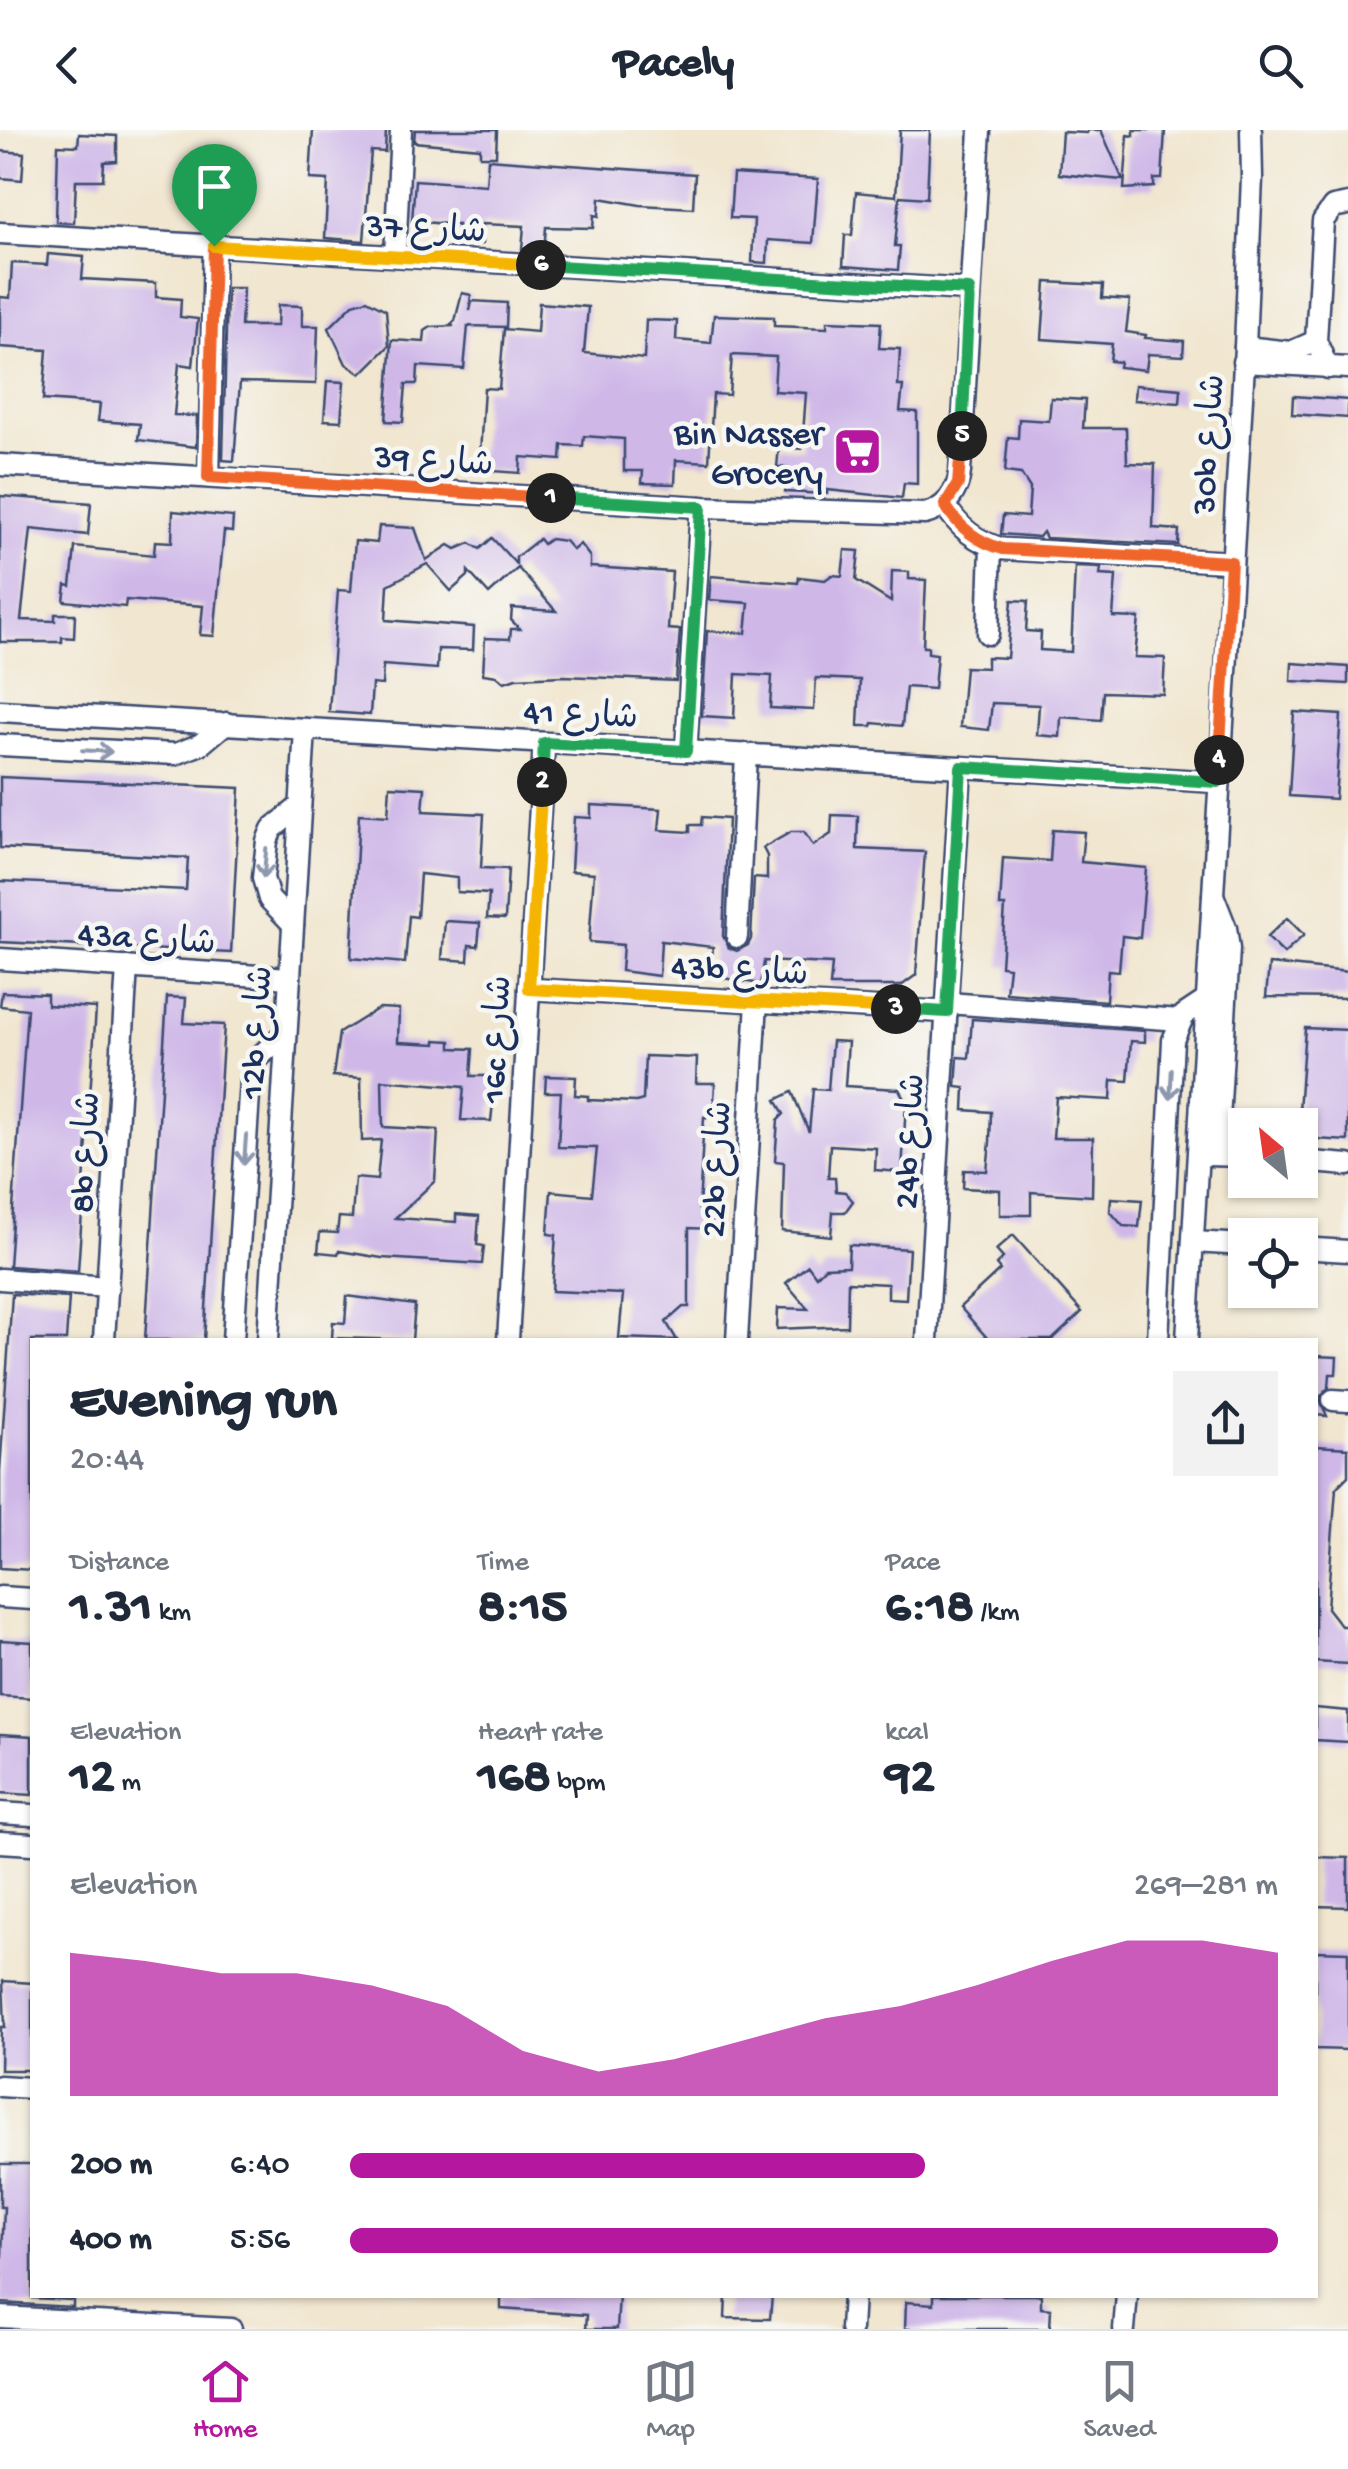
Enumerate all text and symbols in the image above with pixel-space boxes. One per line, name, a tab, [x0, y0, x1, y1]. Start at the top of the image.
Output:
icon: back	[40, 38, 95, 93]
icon: search	[1253, 38, 1308, 93]
text: Pacely	[614, 39, 734, 92]
pin	[172, 144, 257, 247]
icon: arrive	[187, 159, 242, 214]
street label: شارع 37	[364, 208, 487, 255]
pin: 6	[516, 240, 566, 290]
text: 6	[534, 248, 548, 281]
street label: 30b شارع	[1186, 373, 1237, 517]
pin: 5	[937, 411, 987, 461]
place label: Bin Nasser Grocery	[673, 416, 826, 497]
text: 5	[955, 419, 969, 452]
supermarket icon: Bin Nasser Grocery	[832, 425, 884, 477]
street label: شارع 39	[371, 439, 495, 488]
pin: 1	[526, 473, 576, 523]
text: 1	[545, 481, 557, 514]
street label: شارع 41	[522, 694, 639, 741]
pin: 4	[1194, 735, 1244, 785]
one-way arrow	[81, 742, 113, 761]
text: 4	[1212, 743, 1226, 776]
pin: 2	[517, 757, 567, 807]
text: 2	[535, 765, 549, 798]
one-way arrow	[255, 847, 274, 879]
street label: 43a شارع	[76, 916, 217, 967]
street label: 43b شارع	[670, 949, 809, 998]
street label: 12b شارع	[234, 964, 285, 1102]
street label: 16c شارع	[476, 974, 523, 1105]
pin: 3	[871, 984, 921, 1034]
text: 3	[889, 992, 903, 1025]
one-way arrow	[1161, 1068, 1180, 1100]
street label: 24b شارع	[888, 1072, 937, 1210]
street label: 8b شارع	[65, 1090, 112, 1214]
street label: 22b شارع	[695, 1100, 744, 1239]
north arrow	[1228, 1108, 1318, 1198]
map controls	[1228, 1108, 1318, 1308]
one-way arrow	[235, 1133, 254, 1166]
button: locate	[1228, 1218, 1318, 1308]
button: share	[1173, 1371, 1278, 1476]
text: Evening run	[70, 1372, 337, 1436]
text: 20:44	[70, 1442, 144, 1480]
text: Distance	[70, 1547, 169, 1580]
text: Time	[478, 1547, 529, 1580]
text: Pace	[885, 1547, 940, 1580]
text: 1.31	[70, 1580, 152, 1639]
text: 8:15	[478, 1580, 567, 1639]
text: 6:18	[885, 1580, 974, 1639]
text: km	[152, 1597, 191, 1630]
text: /km	[974, 1597, 1020, 1630]
text: Elevation	[70, 1717, 181, 1750]
text: Heart rate	[478, 1717, 603, 1750]
text: kcal	[885, 1717, 929, 1750]
text: 12	[70, 1750, 115, 1809]
text: 168	[478, 1750, 551, 1809]
text: 92	[885, 1750, 935, 1809]
text: m	[115, 1767, 141, 1800]
text: bpm	[551, 1767, 606, 1800]
text: Elevation	[70, 1868, 197, 1906]
text: 269–281 m	[1134, 1868, 1278, 1906]
text: 200 m	[70, 2147, 152, 2185]
text: 6:40	[230, 2147, 290, 2185]
text: 400 m	[70, 2222, 152, 2260]
text: 5:56	[230, 2222, 290, 2260]
tab: Home	[193, 2354, 258, 2447]
tab: Map	[643, 2354, 698, 2447]
tab: Saved	[1083, 2354, 1155, 2447]

